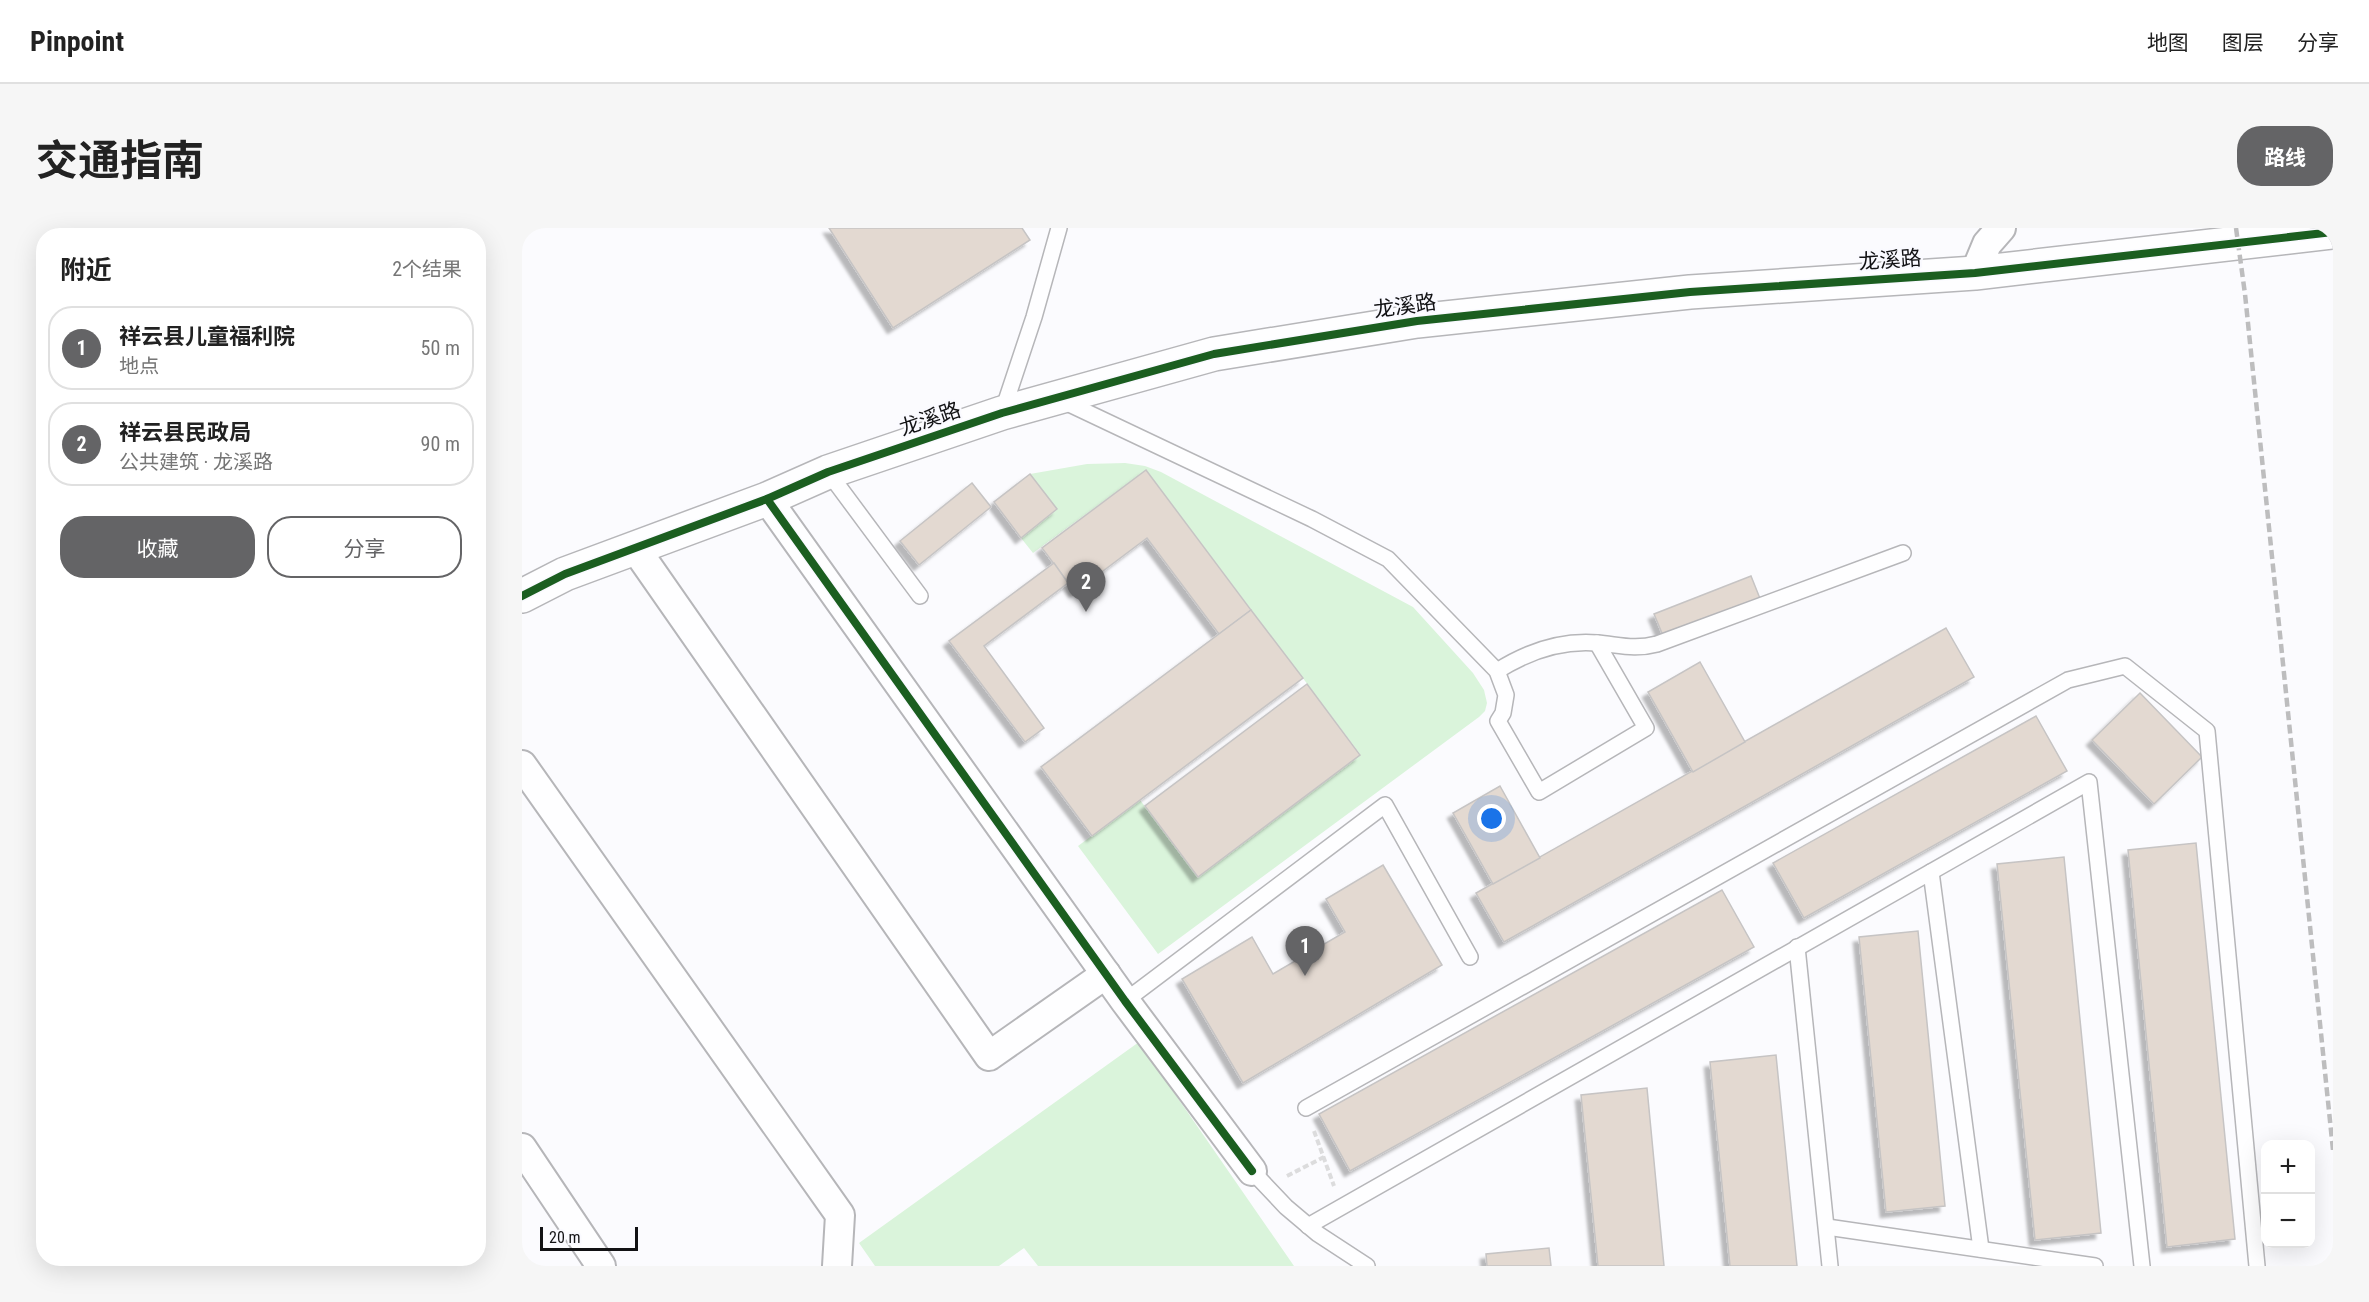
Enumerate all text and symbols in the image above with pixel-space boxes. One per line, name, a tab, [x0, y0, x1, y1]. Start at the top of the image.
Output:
text: Pinpoint	[30, 25, 124, 58]
text: 地图	[2147, 31, 2189, 55]
text: 图层	[2222, 31, 2264, 55]
text: 分享	[2297, 31, 2339, 55]
button: 路线	[2237, 126, 2333, 186]
text: 交通指南	[36, 136, 204, 185]
street label: 龙溪路	[1858, 246, 1922, 274]
text: 附近	[60, 255, 112, 285]
text: 2个结果	[392, 257, 462, 281]
street label: 龙溪路	[1372, 290, 1438, 322]
text: 祥云县儿童福利院	[119, 324, 295, 349]
text: 1	[76, 336, 87, 360]
text: 50 m	[421, 336, 460, 360]
text: 地点	[119, 354, 159, 378]
street label: 龙溪路	[896, 397, 964, 441]
text: 祥云县民政局	[119, 420, 251, 445]
text: 2	[76, 432, 87, 456]
text: 90 m	[421, 432, 460, 456]
text: 公共建筑 · 龙溪路	[119, 450, 273, 474]
button: 收藏	[60, 516, 255, 578]
button: 分享	[267, 516, 462, 578]
pin: 2	[1066, 562, 1106, 612]
your location	[1477, 804, 1506, 833]
pin: 1	[1286, 926, 1324, 976]
map controls	[2261, 1140, 2315, 1248]
button: +	[2261, 1140, 2315, 1194]
button: −	[2261, 1194, 2315, 1248]
scale bar	[540, 1224, 638, 1252]
text: 20 m	[549, 1228, 581, 1247]

